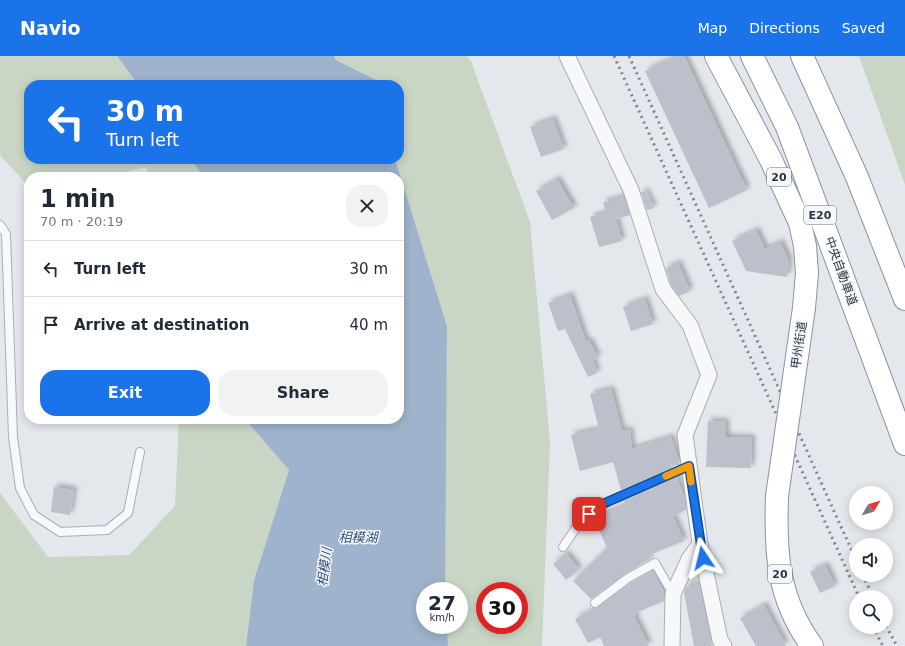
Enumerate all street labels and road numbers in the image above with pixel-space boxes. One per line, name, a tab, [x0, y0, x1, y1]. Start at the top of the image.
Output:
road number: 20	[767, 168, 791, 186]
road number: E20	[804, 206, 836, 224]
street label: 中央自動車道	[822, 235, 860, 307]
street label: 甲州街道	[789, 320, 809, 370]
road number: 20	[768, 565, 792, 583]

